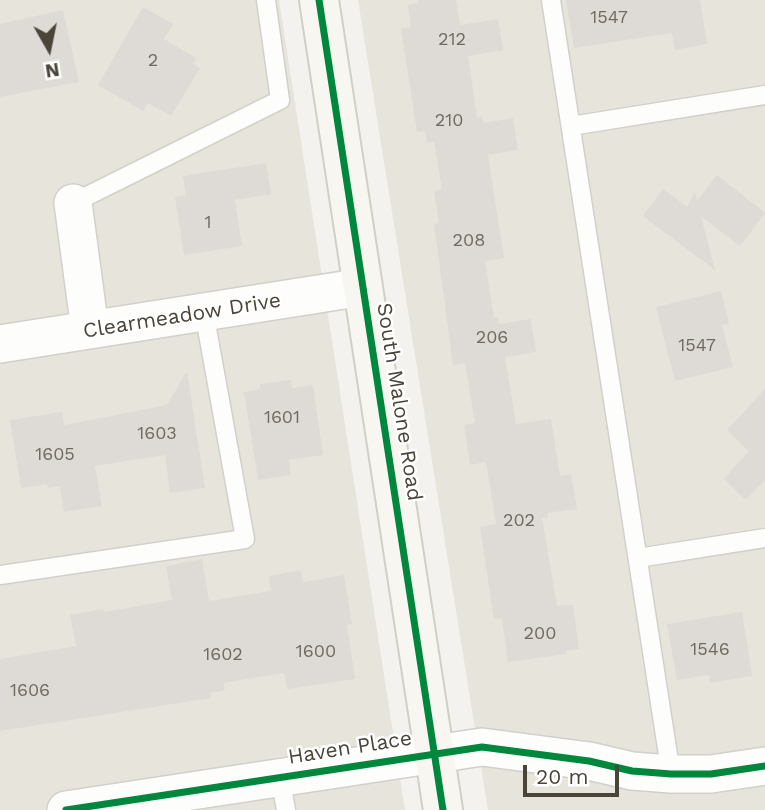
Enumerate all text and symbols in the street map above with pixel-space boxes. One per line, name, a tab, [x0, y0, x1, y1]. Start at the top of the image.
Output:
house number: 1547	[590, 7, 628, 29]
north arrow	[14, 14, 84, 84]
house number: 212	[438, 29, 466, 51]
house number: 2	[148, 50, 158, 72]
text: N	[44, 58, 61, 83]
house number: 210	[435, 110, 463, 132]
house number: 1	[204, 212, 212, 234]
house number: 208	[453, 230, 485, 252]
street label: Clearmeadow Drive	[81, 288, 283, 344]
street label: South Malone Road	[371, 301, 427, 503]
house number: 206	[476, 327, 508, 349]
house number: 1547	[678, 335, 716, 357]
house number: 1601	[264, 407, 300, 429]
house number: 1603	[137, 423, 177, 445]
house number: 1605	[35, 444, 75, 466]
house number: 202	[503, 510, 535, 532]
house number: 200	[524, 623, 556, 645]
house number: 1546	[690, 639, 730, 661]
house number: 1600	[296, 641, 336, 663]
house number: 1602	[203, 644, 243, 666]
house number: 1606	[10, 680, 50, 702]
street label: Haven Place	[286, 726, 414, 770]
scale bar	[527, 750, 623, 794]
text: 20 m	[536, 764, 588, 789]

